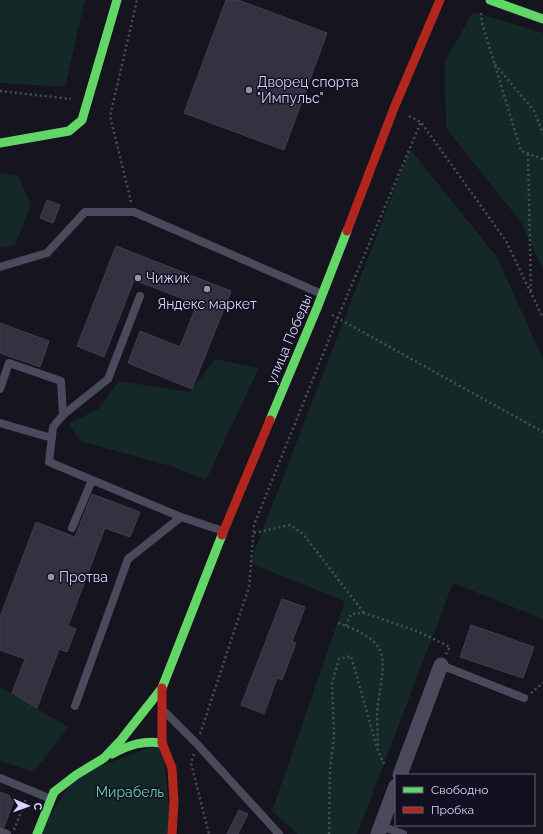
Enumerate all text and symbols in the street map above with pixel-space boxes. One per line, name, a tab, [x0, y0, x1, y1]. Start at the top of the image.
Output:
place label: Дворец спорта "Импульс"	[257, 74, 359, 106]
marker: Дворец спорта "Импульс"	[244, 85, 254, 95]
place label: Чижик	[146, 270, 190, 286]
marker: Чижик	[133, 273, 143, 283]
marker: Яндекс маркет	[202, 284, 212, 294]
street label: улица Победы	[263, 292, 315, 386]
place label: Яндекс маркет	[157, 296, 257, 312]
place label: Протва	[59, 569, 108, 585]
marker: Протва	[46, 572, 56, 582]
legend	[395, 774, 535, 826]
text: Свободно	[431, 783, 488, 797]
park label: Мирабель	[96, 784, 164, 800]
north arrow	[8, 786, 48, 826]
text: С	[31, 802, 44, 811]
text: Пробка	[431, 803, 474, 817]

